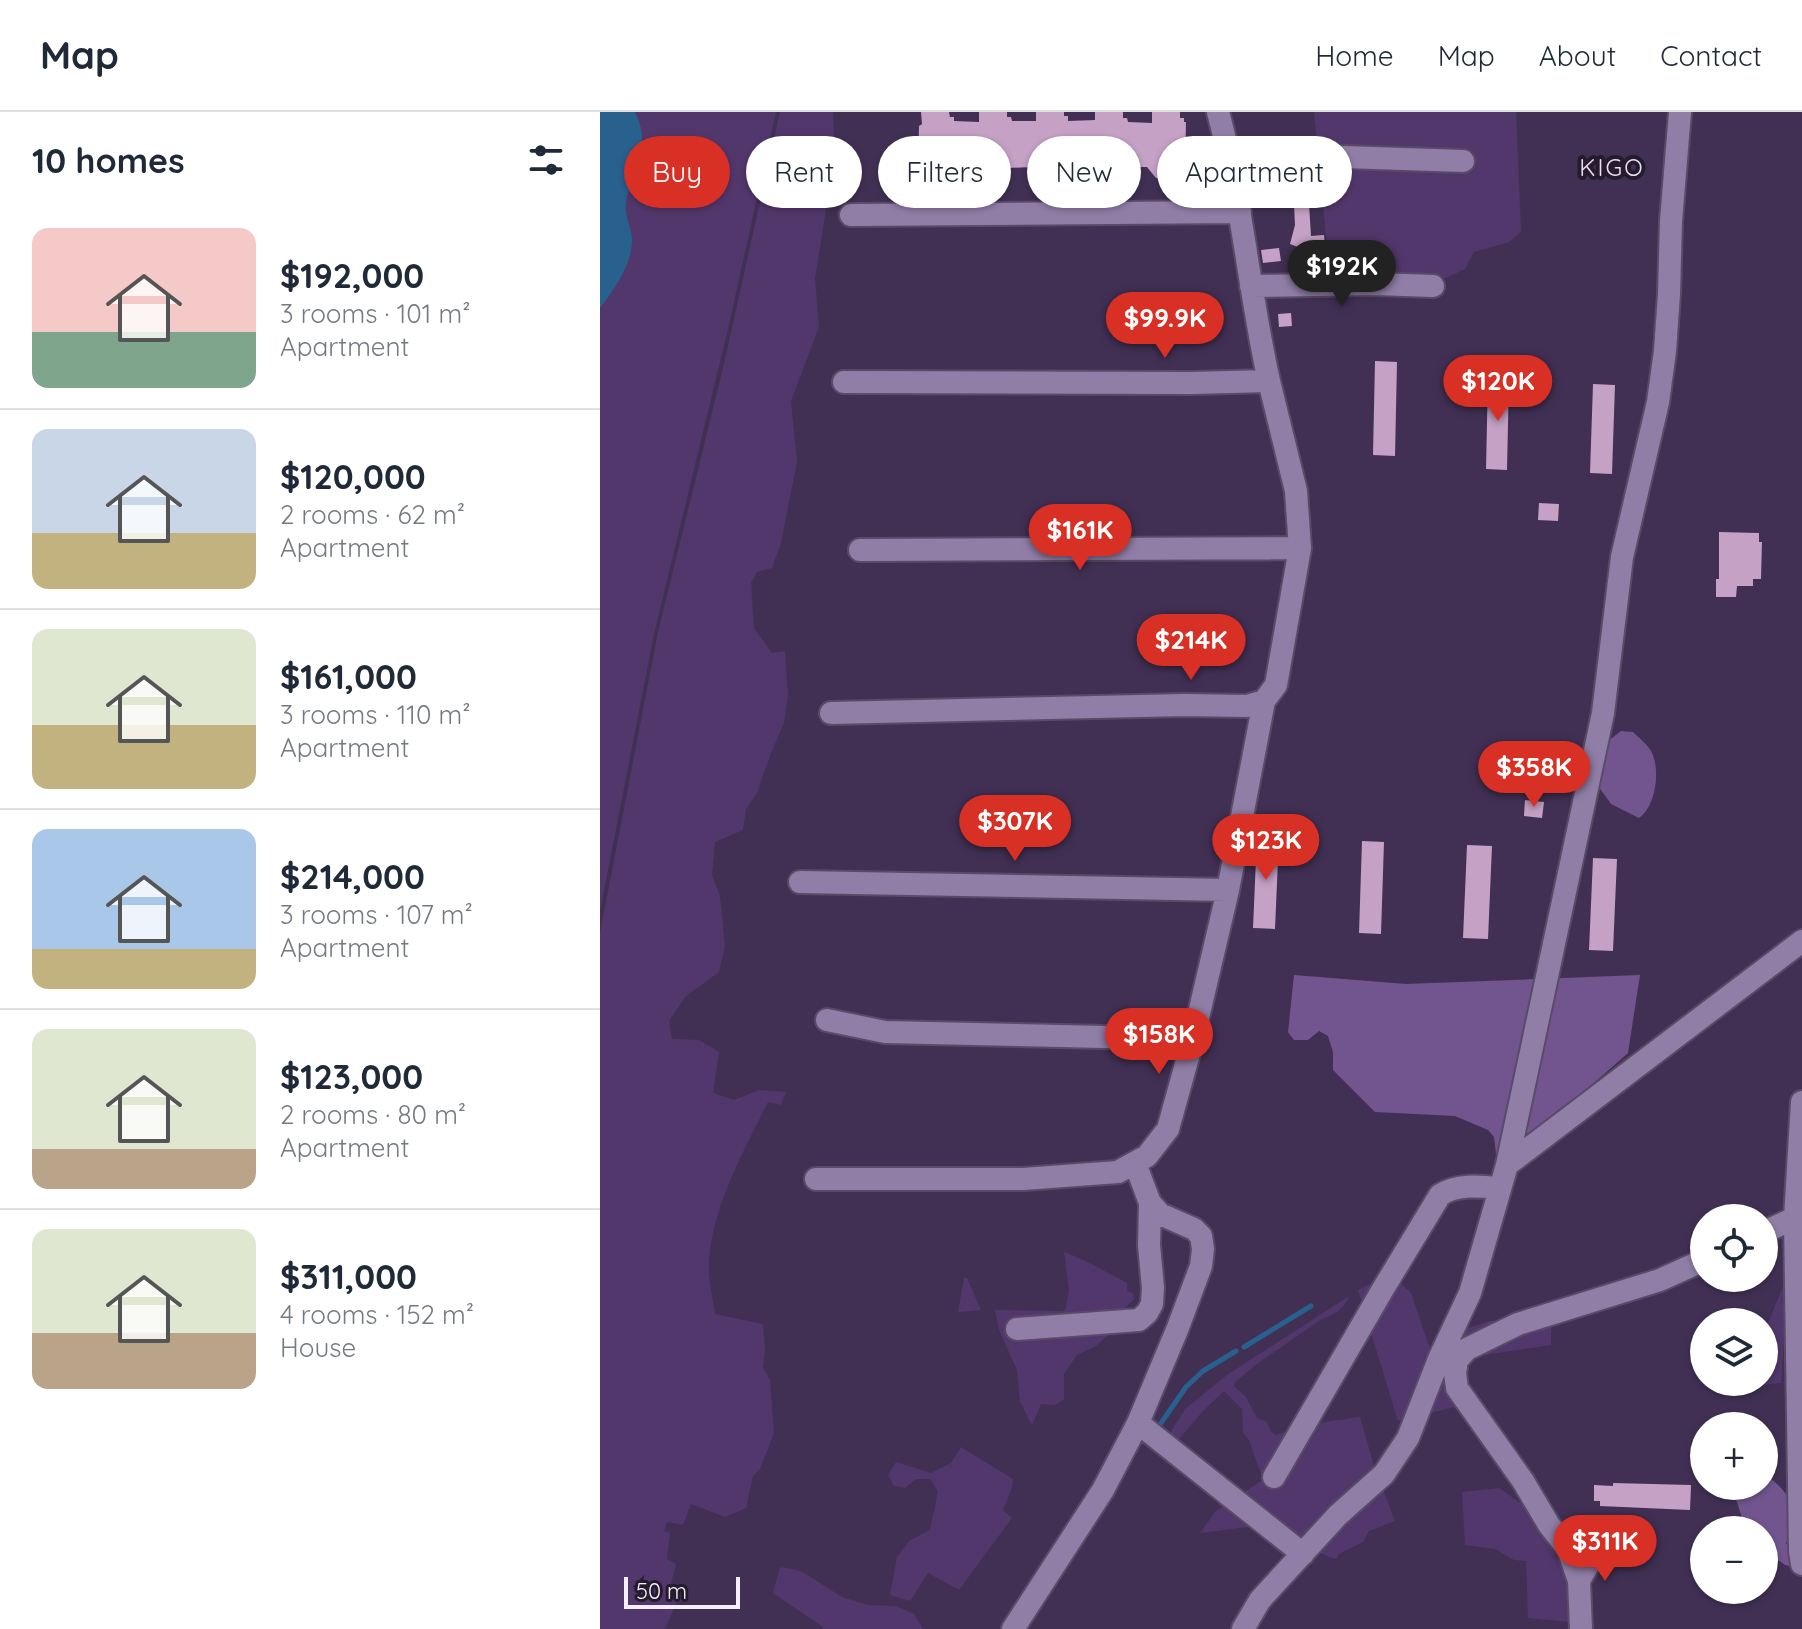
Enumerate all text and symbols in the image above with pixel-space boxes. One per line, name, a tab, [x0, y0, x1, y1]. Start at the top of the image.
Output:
text: Map	[40, 31, 119, 79]
text: Home	[1315, 38, 1394, 73]
text: Map	[1438, 38, 1495, 73]
text: About	[1539, 38, 1616, 73]
text: Contact	[1660, 38, 1762, 73]
chip: Buy	[624, 136, 730, 208]
chip: Rent	[746, 136, 862, 208]
chip: Filters	[878, 136, 1011, 208]
chip: New	[1027, 136, 1141, 208]
chip: Apartment	[1157, 136, 1352, 208]
icon: filters	[524, 138, 568, 182]
text: 10 homes	[32, 139, 185, 182]
district label: KIGO	[1579, 152, 1645, 182]
pin: $192K	[1286, 240, 1398, 308]
text: $192K	[1306, 249, 1378, 282]
text: $192,000	[280, 254, 424, 297]
icon: home	[96, 260, 192, 356]
pin: $99.9K	[1100, 292, 1230, 360]
text: 3 rooms · 101 m²	[280, 297, 471, 330]
text: $99.9K	[1124, 301, 1206, 334]
text: Apartment	[280, 330, 409, 363]
pin: $120K	[1442, 355, 1554, 423]
text: $120K	[1461, 364, 1535, 397]
text: $120,000	[280, 455, 426, 498]
icon: home	[96, 461, 192, 557]
text: 2 rooms · 62 m²	[280, 498, 465, 531]
pin: $161K	[1024, 504, 1136, 572]
text: $161K	[1047, 513, 1113, 546]
text: Apartment	[280, 531, 409, 564]
pin: $214K	[1135, 614, 1247, 682]
text: $214K	[1155, 623, 1227, 656]
text: $161,000	[280, 655, 417, 698]
icon: home	[96, 661, 192, 757]
text: 3 rooms · 110 m²	[280, 698, 471, 731]
text: Apartment	[280, 731, 409, 764]
pin: $358K	[1478, 741, 1590, 809]
text: $358K	[1496, 750, 1572, 783]
pin: $307K	[959, 795, 1071, 863]
text: $307K	[977, 804, 1053, 837]
pin: $123K	[1210, 814, 1322, 882]
text: $123K	[1230, 823, 1302, 856]
text: $214,000	[280, 855, 425, 898]
icon: home	[96, 861, 192, 957]
text: 3 rooms · 107 m²	[280, 898, 473, 931]
text: Apartment	[280, 931, 409, 964]
pin: $158K	[1103, 1008, 1215, 1076]
text: $158K	[1123, 1017, 1195, 1050]
text: $123,000	[280, 1055, 423, 1098]
icon: home	[96, 1061, 192, 1157]
text: 2 rooms · 80 m²	[280, 1098, 466, 1131]
text: Apartment	[280, 1131, 409, 1164]
map controls	[1690, 1204, 1778, 1604]
button: locate	[1690, 1204, 1778, 1292]
text: $311,000	[280, 1255, 417, 1298]
icon: home	[96, 1261, 192, 1357]
text: 4 rooms · 152 m²	[280, 1298, 474, 1331]
button: layers	[1690, 1308, 1778, 1396]
text: House	[280, 1331, 356, 1364]
button: +	[1690, 1412, 1778, 1500]
pin: $311K	[1549, 1515, 1661, 1583]
button: −	[1690, 1516, 1778, 1604]
text: $311K	[1572, 1524, 1638, 1557]
scale bar	[624, 1573, 740, 1609]
text: 50 m	[636, 1577, 687, 1605]

